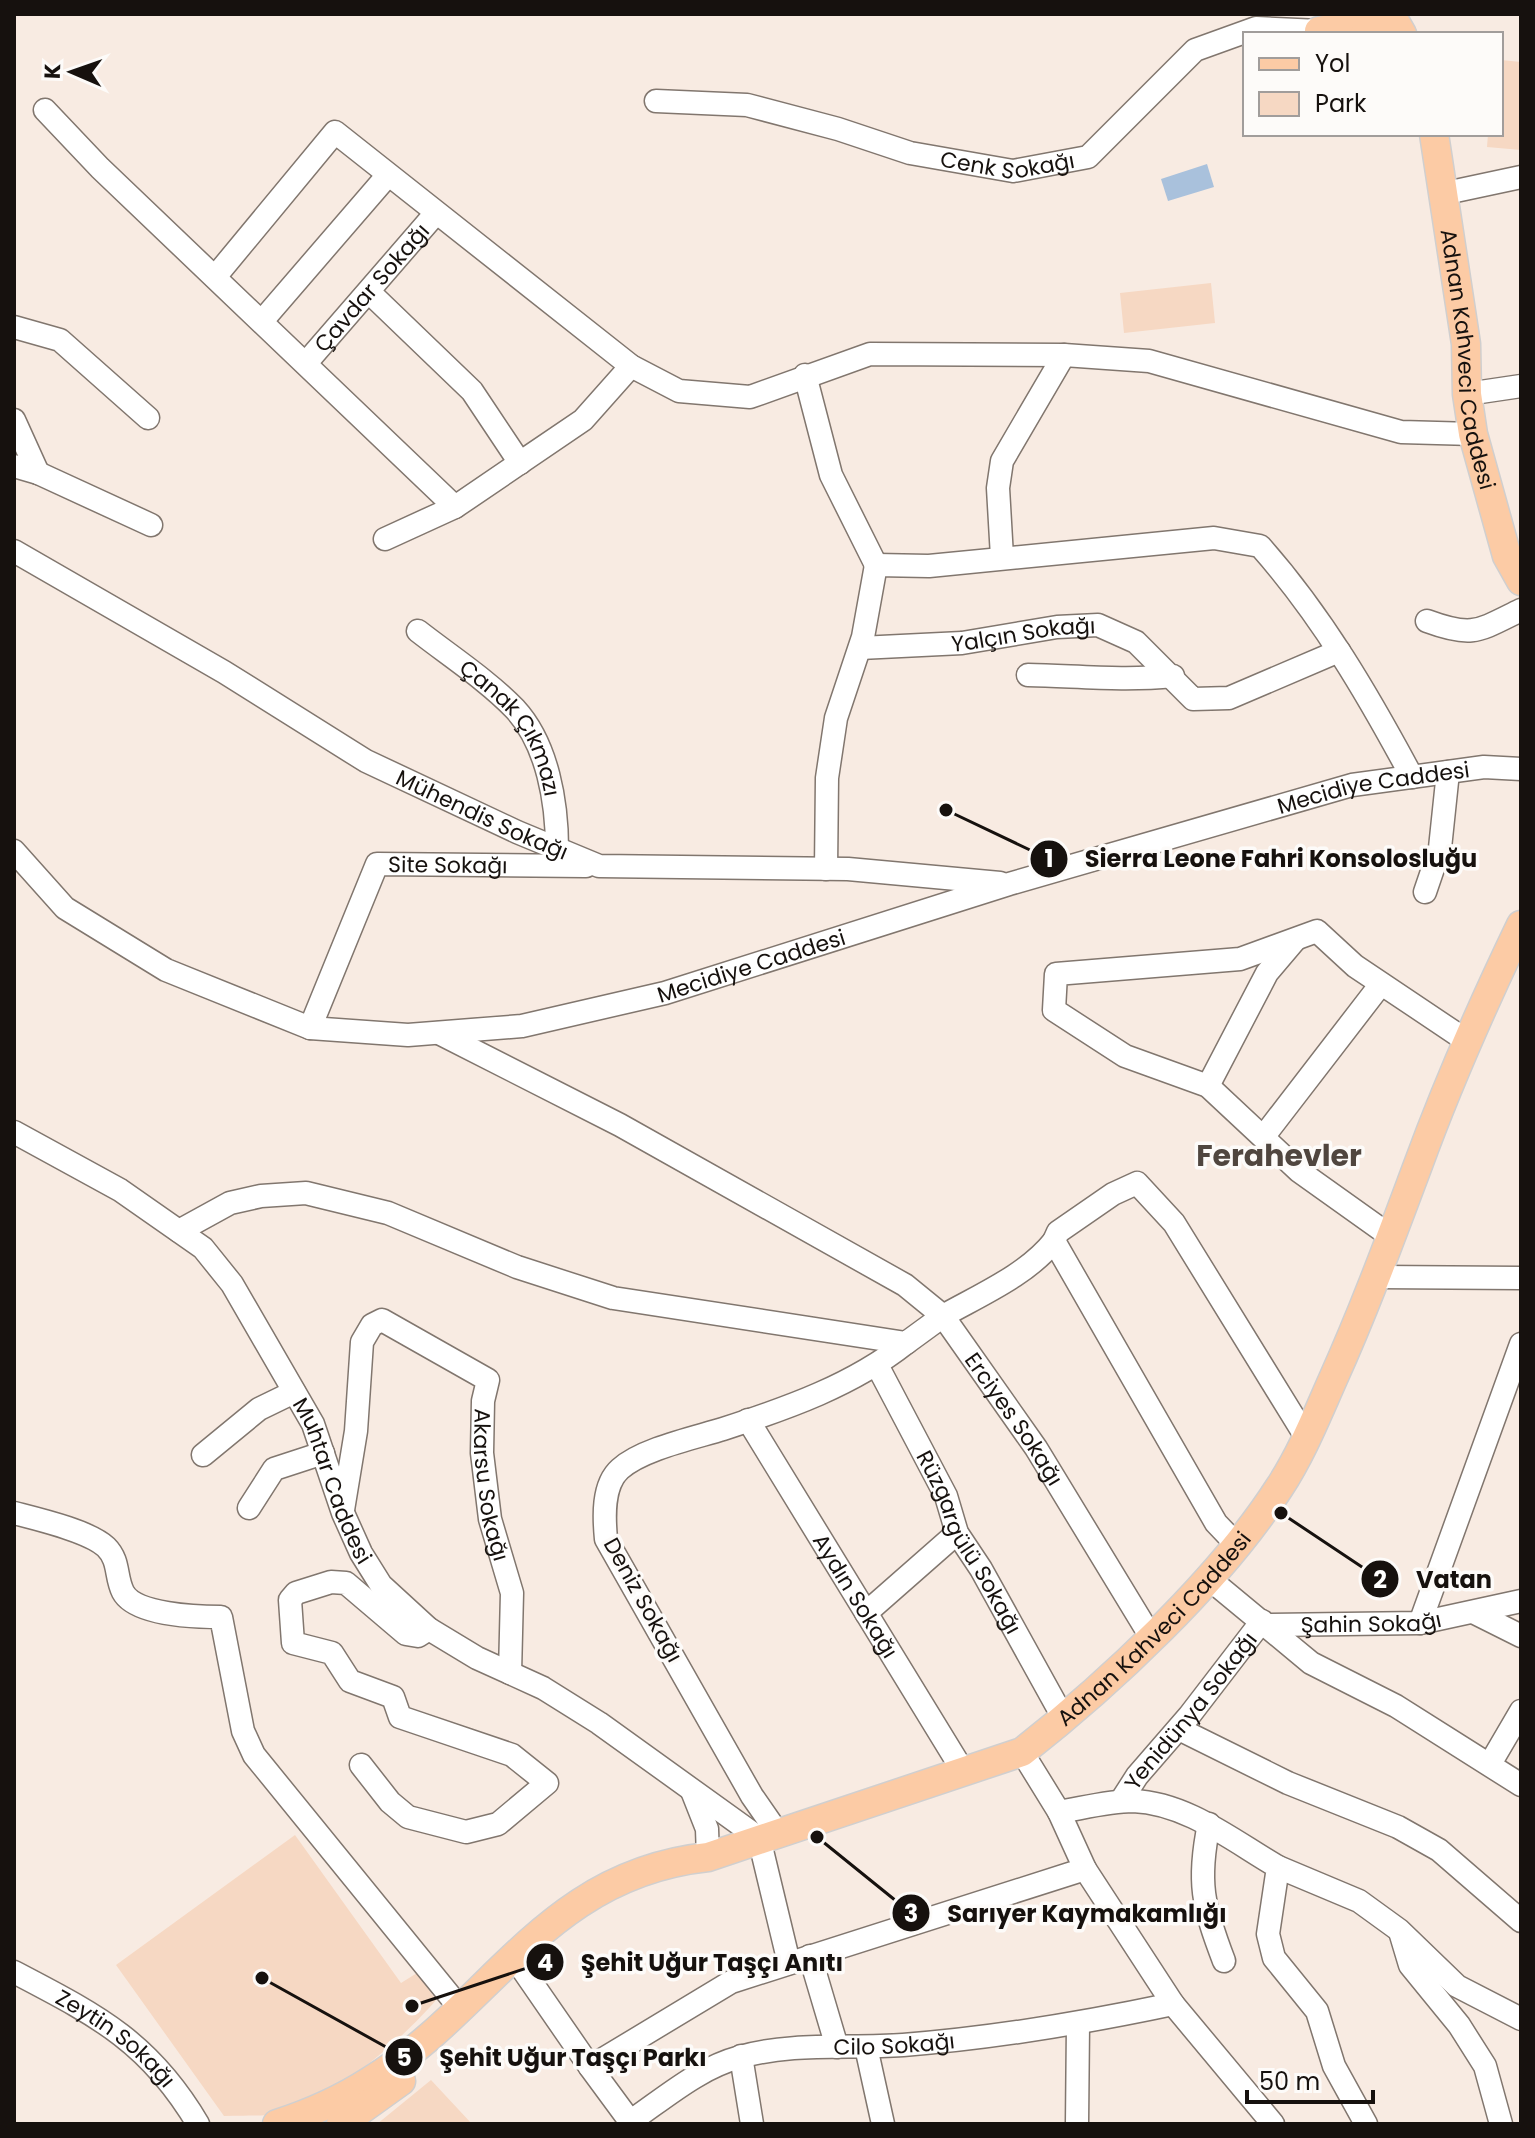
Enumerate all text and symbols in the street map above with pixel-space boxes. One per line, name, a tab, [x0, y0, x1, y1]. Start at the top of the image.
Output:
north arrow	[32, 32, 112, 112]
legend	[1243, 32, 1503, 136]
text: Yol	[1315, 47, 1350, 80]
text: K	[37, 63, 68, 80]
text: Park	[1315, 87, 1367, 120]
street label: Cenk Sokağı	[938, 143, 1077, 187]
street label: Çavdar Sokağı	[307, 216, 436, 359]
street label: Adnan Kahveci Caddesi	[1433, 227, 1503, 493]
street label: Yalçın Sokağı	[950, 610, 1096, 659]
street label: Çanak Çıkmazı	[453, 652, 568, 798]
street label: Mecidiye Caddesi	[1273, 754, 1471, 821]
street label: Mühendis Sokağı	[391, 762, 573, 867]
callout: Sierra Leone Fahri Konsolosluğu	[1029, 835, 1494, 883]
text: 1	[1044, 842, 1054, 875]
text: Sierra Leone Fahri Konsolosluğu	[1085, 842, 1477, 875]
street label: Site Sokağı	[388, 849, 508, 881]
street label: Mecidiye Caddesi	[653, 921, 849, 1010]
district label: Ferahevler	[1196, 1134, 1362, 1177]
street label: Erciyes Sokağı	[958, 1346, 1071, 1491]
street label: Muhtar Caddesi	[285, 1392, 380, 1570]
street label: Akarsu Sokağı	[466, 1408, 517, 1565]
street label: Rüzgargülü Sokağı	[909, 1445, 1029, 1639]
street label: Adnan Kahveci Caddesi	[1050, 1525, 1258, 1733]
street label: Aydın Sokağı	[806, 1527, 906, 1664]
street label: Deniz Sokağı	[596, 1532, 690, 1668]
callout: Vatan	[1360, 1555, 1508, 1603]
text: 2	[1373, 1563, 1387, 1596]
text: Vatan	[1416, 1563, 1492, 1596]
street label: Şahin Sokağı	[1300, 1603, 1444, 1640]
street label: Yenidünya Sokağı	[1117, 1625, 1264, 1796]
callout: Sarıyer Kaymakamlığı	[891, 1889, 1243, 1937]
text: 3	[904, 1897, 918, 1930]
text: Sarıyer Kaymakamlığı	[947, 1897, 1227, 1930]
callout: Şehit Uğur Taşçı Anıtı	[525, 1938, 860, 1986]
text: 4	[537, 1946, 553, 1979]
text: Şehit Uğur Taşçı Anıtı	[581, 1946, 843, 1979]
street label: Zeytin Sokağı	[50, 1982, 183, 2094]
street label: Cilo Sokağı	[833, 2025, 956, 2062]
callout: Şehit Uğur Taşçı Parkı	[384, 2033, 723, 2081]
text: 5	[396, 2041, 412, 2074]
text: Şehit Uğur Taşçı Parkı	[439, 2041, 707, 2074]
scale bar	[1247, 2054, 1373, 2104]
text: 50 m	[1259, 2065, 1320, 2098]

